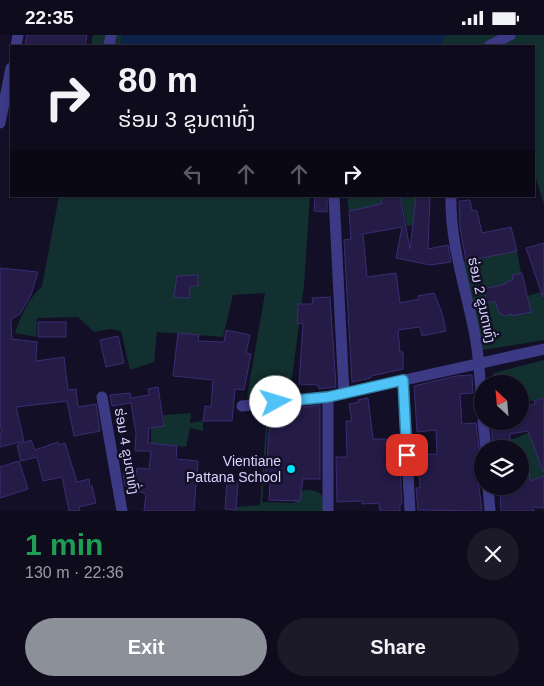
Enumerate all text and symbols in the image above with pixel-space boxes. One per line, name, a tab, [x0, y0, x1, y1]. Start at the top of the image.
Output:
text: 22:35	[25, 7, 74, 28]
text: 80 m	[118, 60, 198, 99]
icon: right	[35, 65, 100, 130]
text: ຮ່ອມ 3 ຂູນຕາທົ່ງ	[118, 107, 256, 132]
icon: left	[179, 160, 207, 188]
icon: ahead	[232, 160, 260, 188]
icon: ahead	[285, 160, 313, 188]
icon: right	[338, 160, 366, 188]
street label: ຮ່ອມ 2 ຂູນຕາທົ່ງ	[464, 255, 501, 345]
position arrow	[249, 375, 301, 427]
north arrow	[474, 375, 529, 430]
map controls	[474, 375, 529, 495]
street label: ຮ່ອມ 4 ຂູນຕາທົ່ງ	[111, 406, 145, 496]
pin	[386, 434, 428, 476]
button: layers	[474, 440, 529, 495]
icon: arrive	[393, 441, 421, 469]
place label: Vientiane Pattana School	[186, 453, 281, 485]
marker: Vientiane Pattana School	[285, 463, 297, 475]
text: 1 min	[25, 528, 103, 561]
button: close	[467, 528, 519, 580]
text: 130 m · 22:36	[25, 564, 124, 581]
button: Exit	[25, 618, 267, 676]
button: Share	[277, 618, 519, 676]

